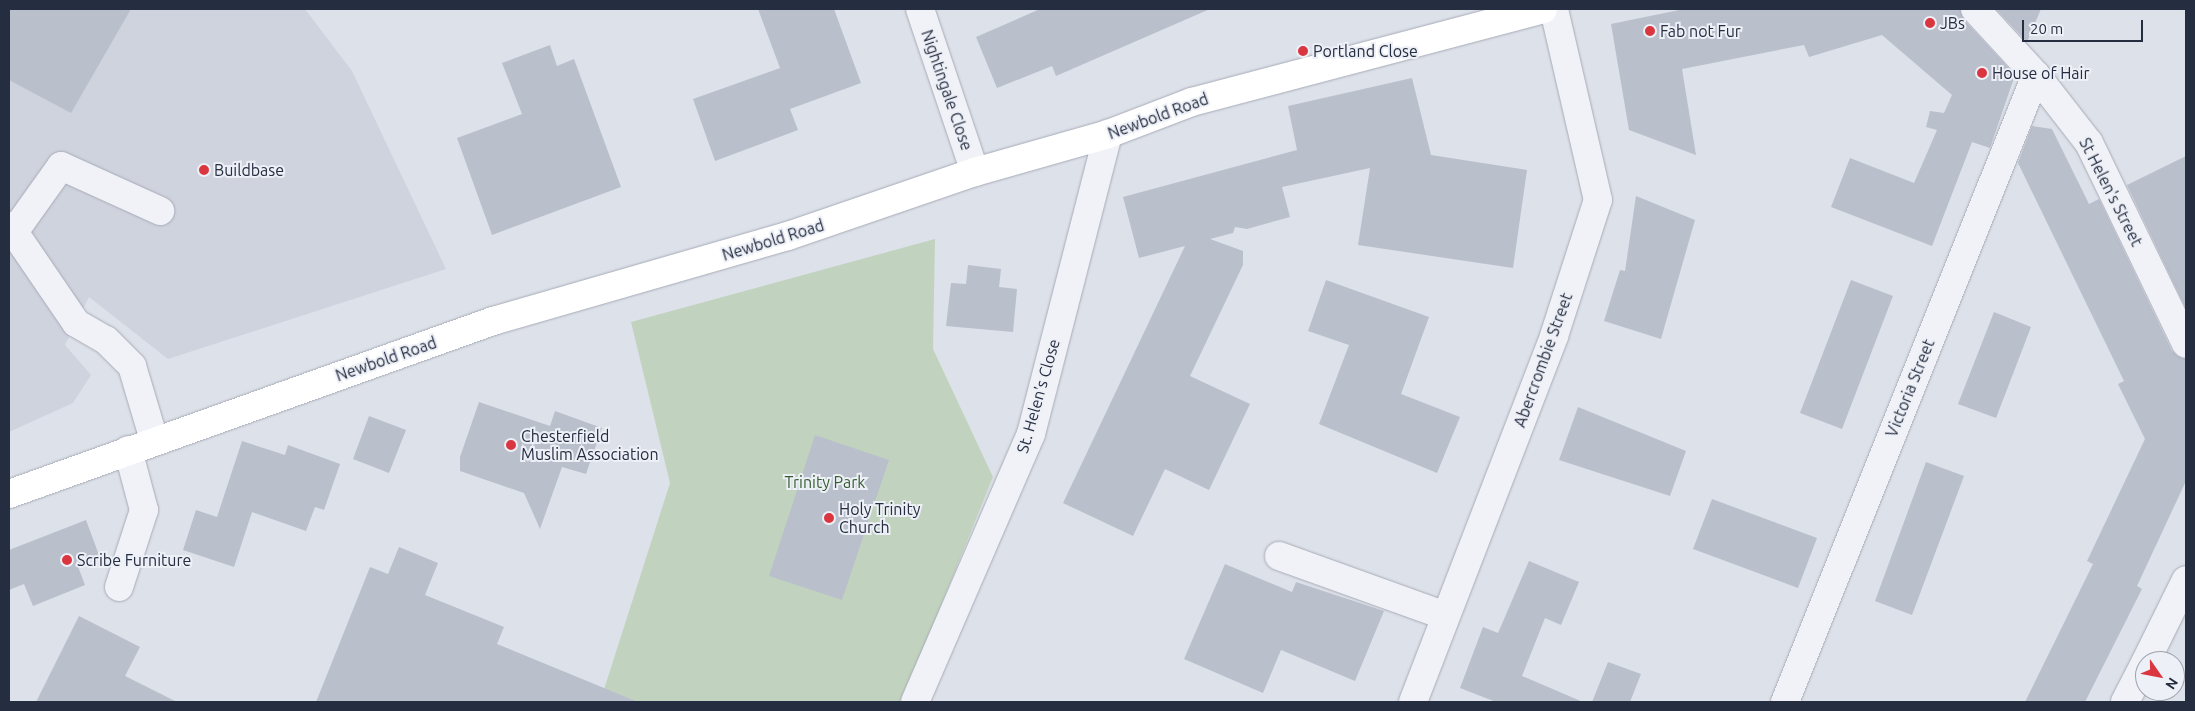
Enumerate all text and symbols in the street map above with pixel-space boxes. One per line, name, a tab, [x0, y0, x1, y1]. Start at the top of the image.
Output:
scale bar	[2025, 10, 2146, 42]
place label: JBs	[1940, 13, 1965, 33]
marker: JBs	[1924, 17, 1936, 29]
text: 20 m	[2030, 20, 2063, 37]
place label: Fab not Fur	[1660, 21, 1741, 41]
marker: Fab not Fur	[1644, 25, 1656, 37]
street label: Nightingale Close	[917, 27, 977, 153]
place label: Portland Close	[1313, 41, 1418, 61]
marker: Portland Close	[1297, 45, 1309, 57]
place label: House of Hair	[1992, 63, 2090, 83]
marker: House of Hair	[1976, 67, 1988, 79]
street label: Newbold Road	[1105, 89, 1211, 143]
street label: St Helen's Street	[2075, 134, 2147, 250]
place label: Buildbase	[214, 160, 284, 180]
marker: Buildbase	[198, 164, 210, 176]
street label: Newbold Road	[720, 215, 826, 265]
street label: Abercrombie Street	[1510, 290, 1576, 430]
street label: Newbold Road	[333, 333, 439, 385]
street label: Victoria Street	[1882, 336, 1938, 440]
street label: St. Helen's Close	[1013, 337, 1063, 455]
place label: Chesterfield Muslim Association	[521, 426, 659, 464]
marker: Chesterfield Muslim Association	[505, 439, 517, 451]
park label: Trinity Park	[785, 472, 865, 492]
place label: Holy Trinity Church	[839, 499, 920, 537]
marker: Holy Trinity Church	[823, 512, 835, 524]
place label: Scribe Furniture	[77, 550, 191, 570]
marker: Scribe Furniture	[61, 554, 73, 566]
north arrow	[2135, 651, 2185, 701]
text: N	[2162, 675, 2181, 692]

